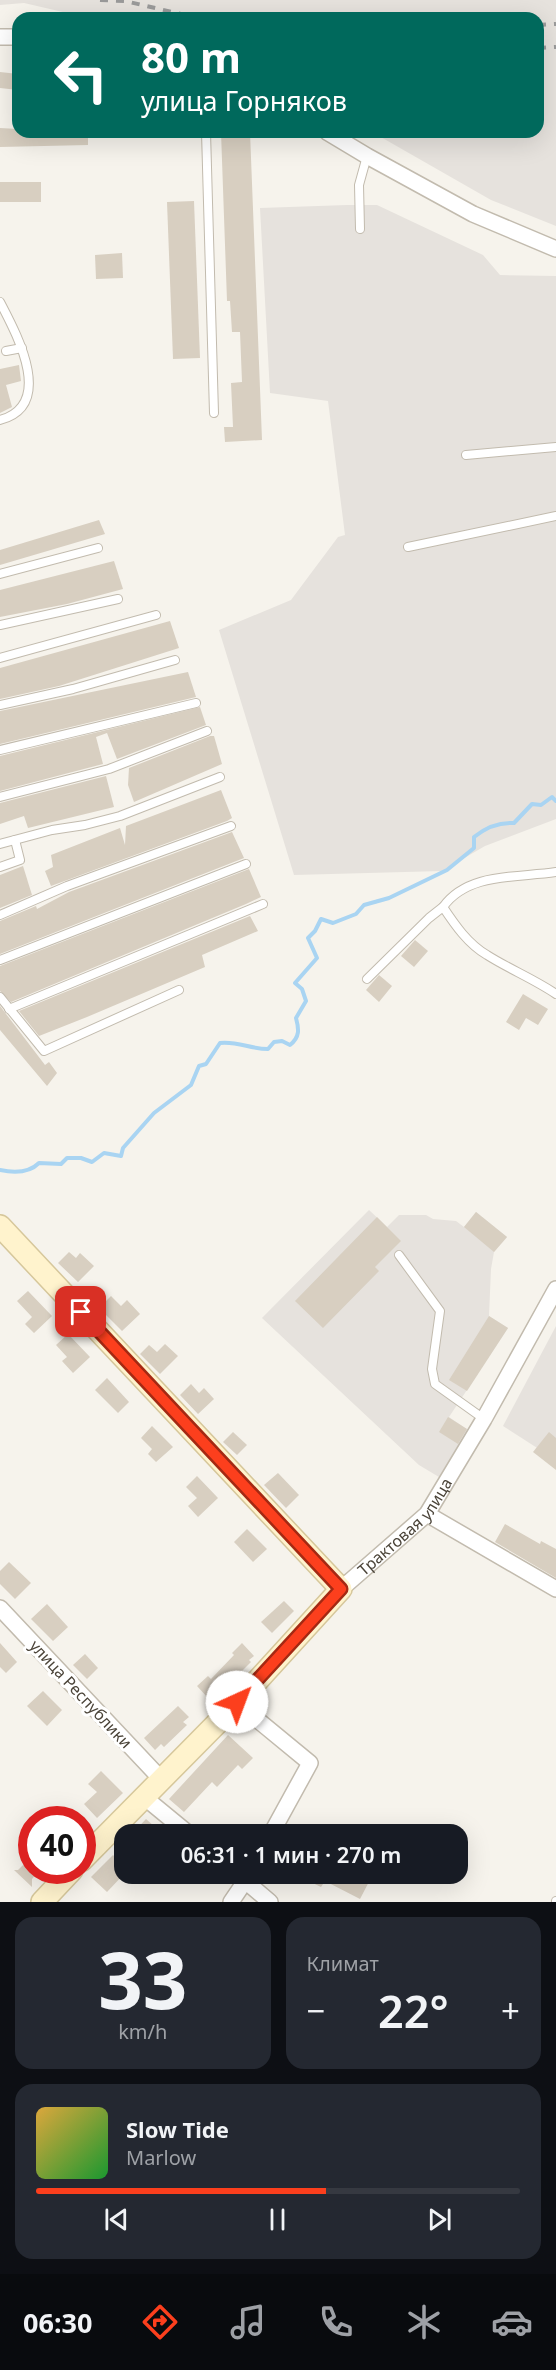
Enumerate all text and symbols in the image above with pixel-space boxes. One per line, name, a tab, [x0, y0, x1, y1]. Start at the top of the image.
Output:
text: 80 m	[141, 28, 241, 85]
icon: left	[42, 36, 120, 114]
text: улица Горняков	[141, 82, 347, 119]
pin	[55, 1286, 106, 1337]
icon: arrive	[64, 1295, 97, 1328]
street label: Трактовая улица	[353, 1474, 457, 1581]
street label: улица Республики	[25, 1635, 137, 1753]
position arrow	[205, 1670, 269, 1734]
speed limit sign: 40	[18, 1806, 96, 1884]
text: 06:31 · 1 мин · 270 m	[181, 1839, 401, 1869]
text: 33	[98, 1926, 187, 2032]
text: Климат	[307, 1950, 379, 1977]
text: 22°	[378, 1980, 449, 2041]
text: −	[307, 1988, 325, 2033]
text: +	[501, 1988, 520, 2033]
text: km/h	[118, 2018, 167, 2045]
text: Slow Tide	[126, 2114, 229, 2144]
text: Marlow	[126, 2144, 196, 2171]
icon: previous	[100, 2203, 133, 2236]
icon: pause	[261, 2203, 294, 2236]
icon: next	[423, 2203, 456, 2236]
icon: directions	[139, 2301, 181, 2343]
icon: music	[227, 2301, 269, 2343]
icon: phone	[315, 2301, 357, 2343]
icon: climate	[403, 2301, 445, 2343]
icon: car	[491, 2301, 533, 2343]
text: 06:30	[23, 2304, 92, 2341]

